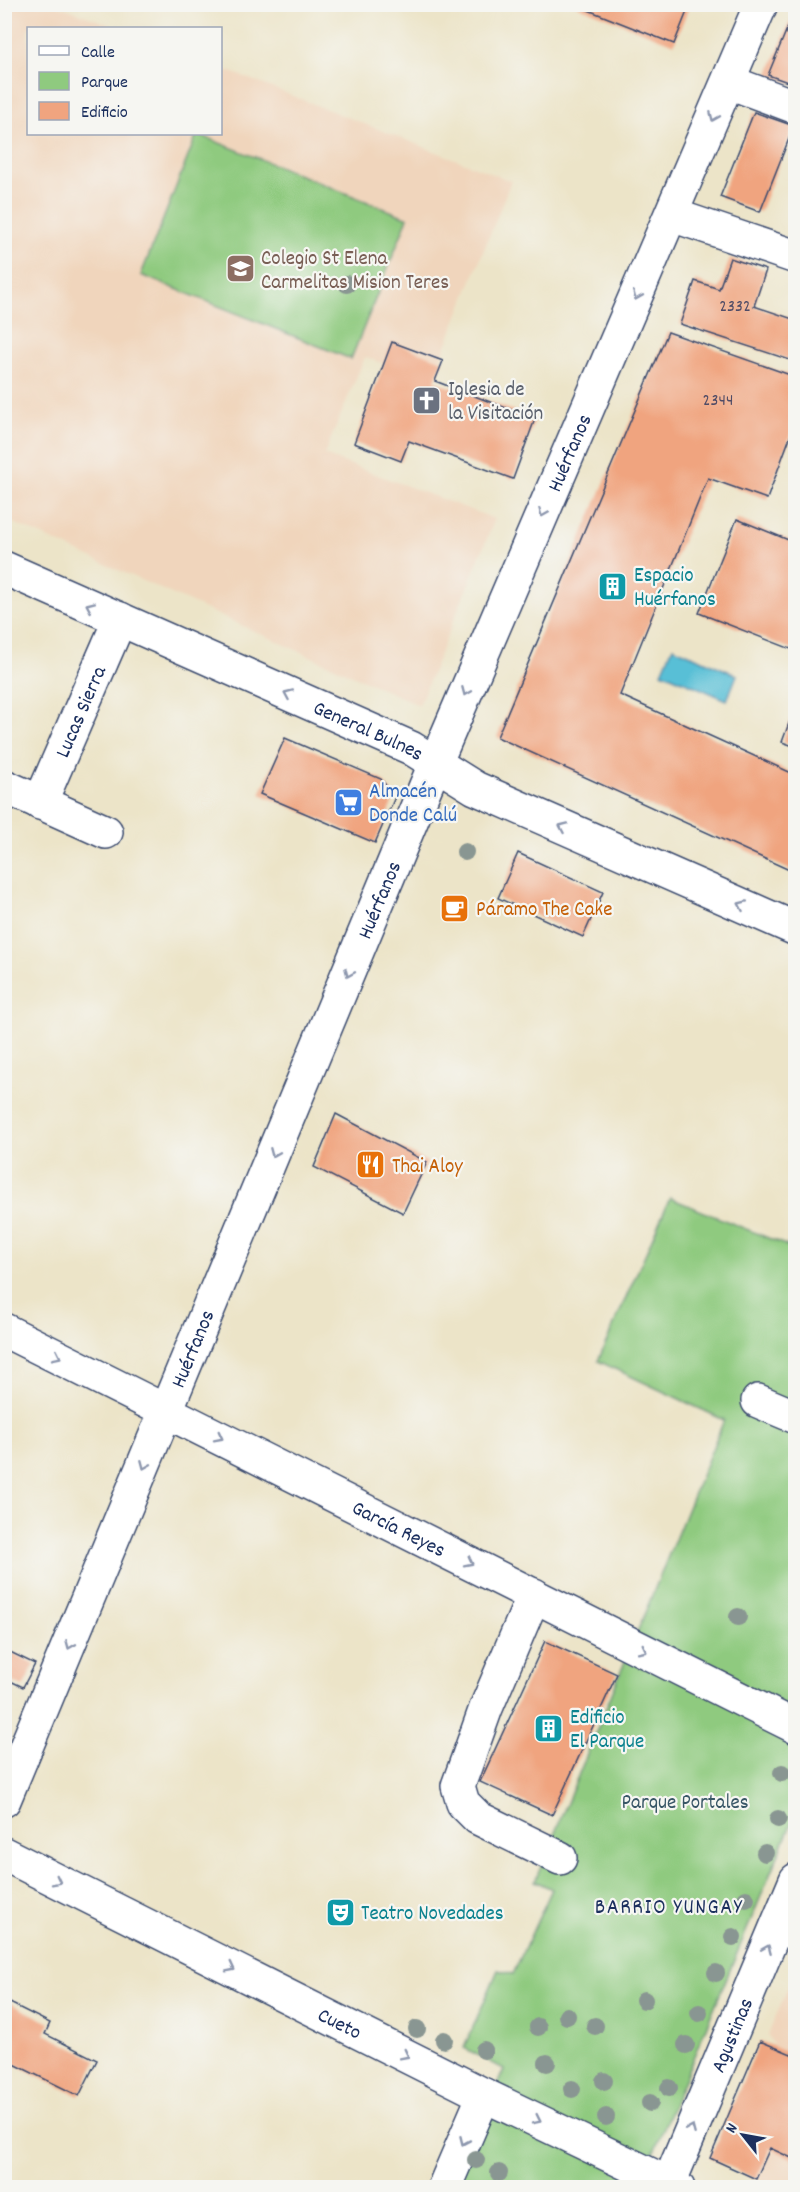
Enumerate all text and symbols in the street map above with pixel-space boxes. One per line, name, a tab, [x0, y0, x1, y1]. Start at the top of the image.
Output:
legend	[27, 27, 222, 135]
text: Calle	[81, 41, 115, 66]
text: Parque	[81, 71, 128, 96]
text: Edificio	[81, 101, 128, 126]
one-way arrow	[709, 110, 721, 121]
place label: Colegio St Elena Carmelitas Mision Teres	[261, 245, 449, 299]
school or university icon: Colegio St Elena Carmelitas Mision Teres	[224, 253, 256, 285]
one-way arrow	[632, 289, 644, 300]
house number: 2332	[719, 295, 751, 320]
place label: Iglesia de la Visitación	[448, 376, 543, 430]
church icon: Iglesia de la Visitación	[411, 384, 443, 416]
house number: 2344	[703, 389, 733, 414]
street label: Huérfanos	[541, 410, 601, 497]
one-way arrow	[538, 507, 550, 518]
place label: Espacio Huérfanos	[634, 562, 716, 616]
building icon: Espacio Huérfanos	[597, 570, 629, 602]
one-way arrow	[86, 601, 97, 613]
street label: Lucas Sierra	[49, 661, 116, 763]
one-way arrow	[461, 686, 473, 697]
one-way arrow	[283, 689, 294, 701]
street label: General Bulnes	[308, 695, 428, 770]
place label: Almacén Donde Calú	[369, 778, 457, 832]
supermarket icon: Almacén Donde Calú	[332, 786, 364, 818]
one-way arrow	[559, 822, 570, 834]
street label: Huérfanos	[352, 857, 411, 944]
cafe icon: Páramo The Cake	[439, 892, 471, 924]
place label: Páramo The Cake	[476, 896, 612, 926]
one-way arrow	[737, 900, 748, 912]
one-way arrow	[344, 967, 356, 978]
one-way arrow	[269, 1147, 281, 1158]
restaurant icon: Thai Aloy	[355, 1149, 387, 1181]
place label: Thai Aloy	[392, 1153, 463, 1183]
street label: Huérfanos	[165, 1306, 224, 1393]
one-way arrow	[51, 1349, 62, 1361]
one-way arrow	[213, 1430, 224, 1441]
one-way arrow	[140, 1458, 152, 1469]
street label: García Reyes	[346, 1495, 450, 1567]
one-way arrow	[462, 1555, 473, 1567]
one-way arrow	[65, 1638, 77, 1649]
one-way arrow	[636, 1643, 647, 1655]
place label: Edificio El Parque	[570, 1704, 644, 1758]
building icon: Edificio El Parque	[533, 1712, 565, 1744]
park label: Parque Portales	[622, 1789, 748, 1819]
one-way arrow	[50, 1873, 61, 1885]
district label: BARRIO YUNGAY	[595, 1893, 743, 1924]
theatre icon: Teatro Novedades	[324, 1896, 356, 1928]
place label: Teatro Novedades	[361, 1900, 504, 1930]
one-way arrow	[760, 1944, 772, 1955]
one-way arrow	[225, 1961, 236, 1972]
street label: Agustinas	[705, 1994, 763, 2078]
street label: Cueto	[311, 2002, 366, 2049]
one-way arrow	[399, 2048, 410, 2060]
north arrow	[713, 2105, 773, 2165]
one-way arrow	[531, 2113, 542, 2125]
text: N	[720, 2119, 744, 2138]
one-way arrow	[684, 2124, 696, 2135]
one-way arrow	[459, 2135, 471, 2146]

